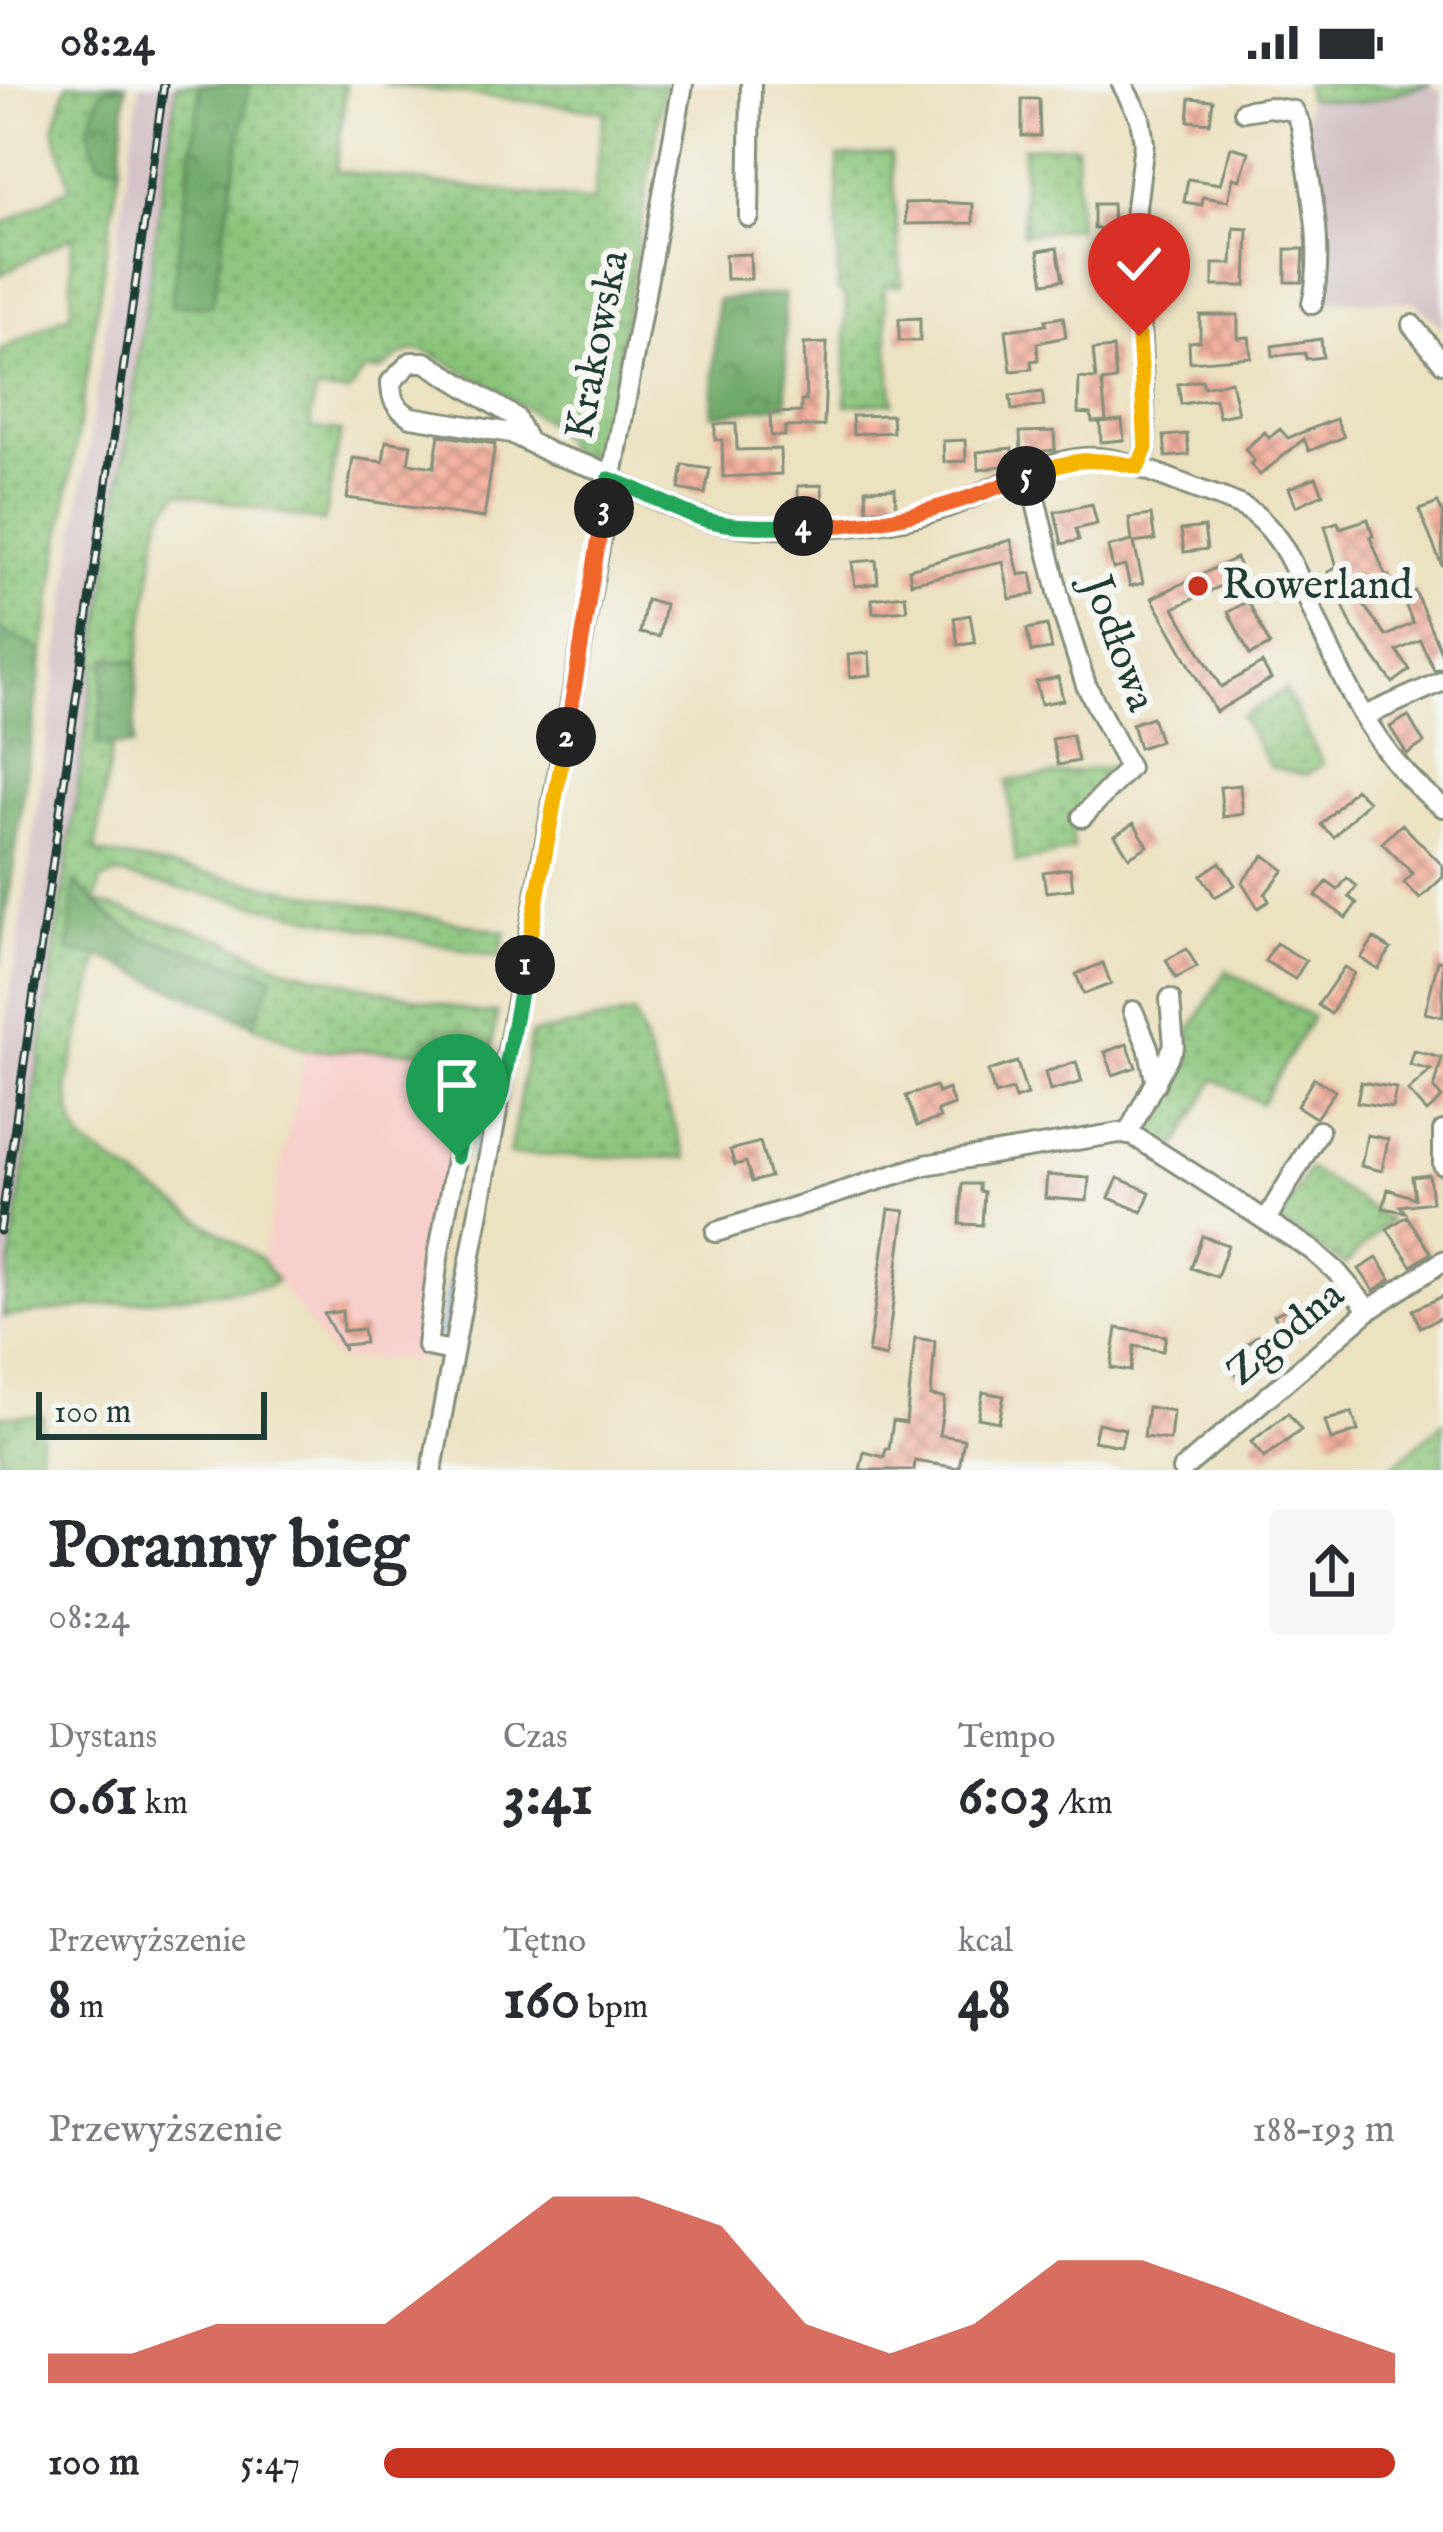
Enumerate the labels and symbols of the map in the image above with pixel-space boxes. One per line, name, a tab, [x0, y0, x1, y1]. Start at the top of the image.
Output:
pin	[1088, 213, 1190, 336]
street label: Krakowska	[554, 245, 642, 444]
pin: 5	[996, 446, 1056, 506]
pin: 3	[574, 478, 634, 538]
pin: 4	[773, 496, 833, 556]
place label: Rowerland	[1222, 560, 1413, 613]
street label: Jodłowa	[1068, 565, 1167, 720]
marker: Rowerland	[1185, 573, 1211, 599]
pin: 2	[536, 707, 596, 767]
pin: 1	[495, 935, 555, 995]
pin	[406, 1034, 508, 1157]
street label: Zgodna	[1216, 1269, 1356, 1399]
scale bar	[36, 1386, 267, 1439]

